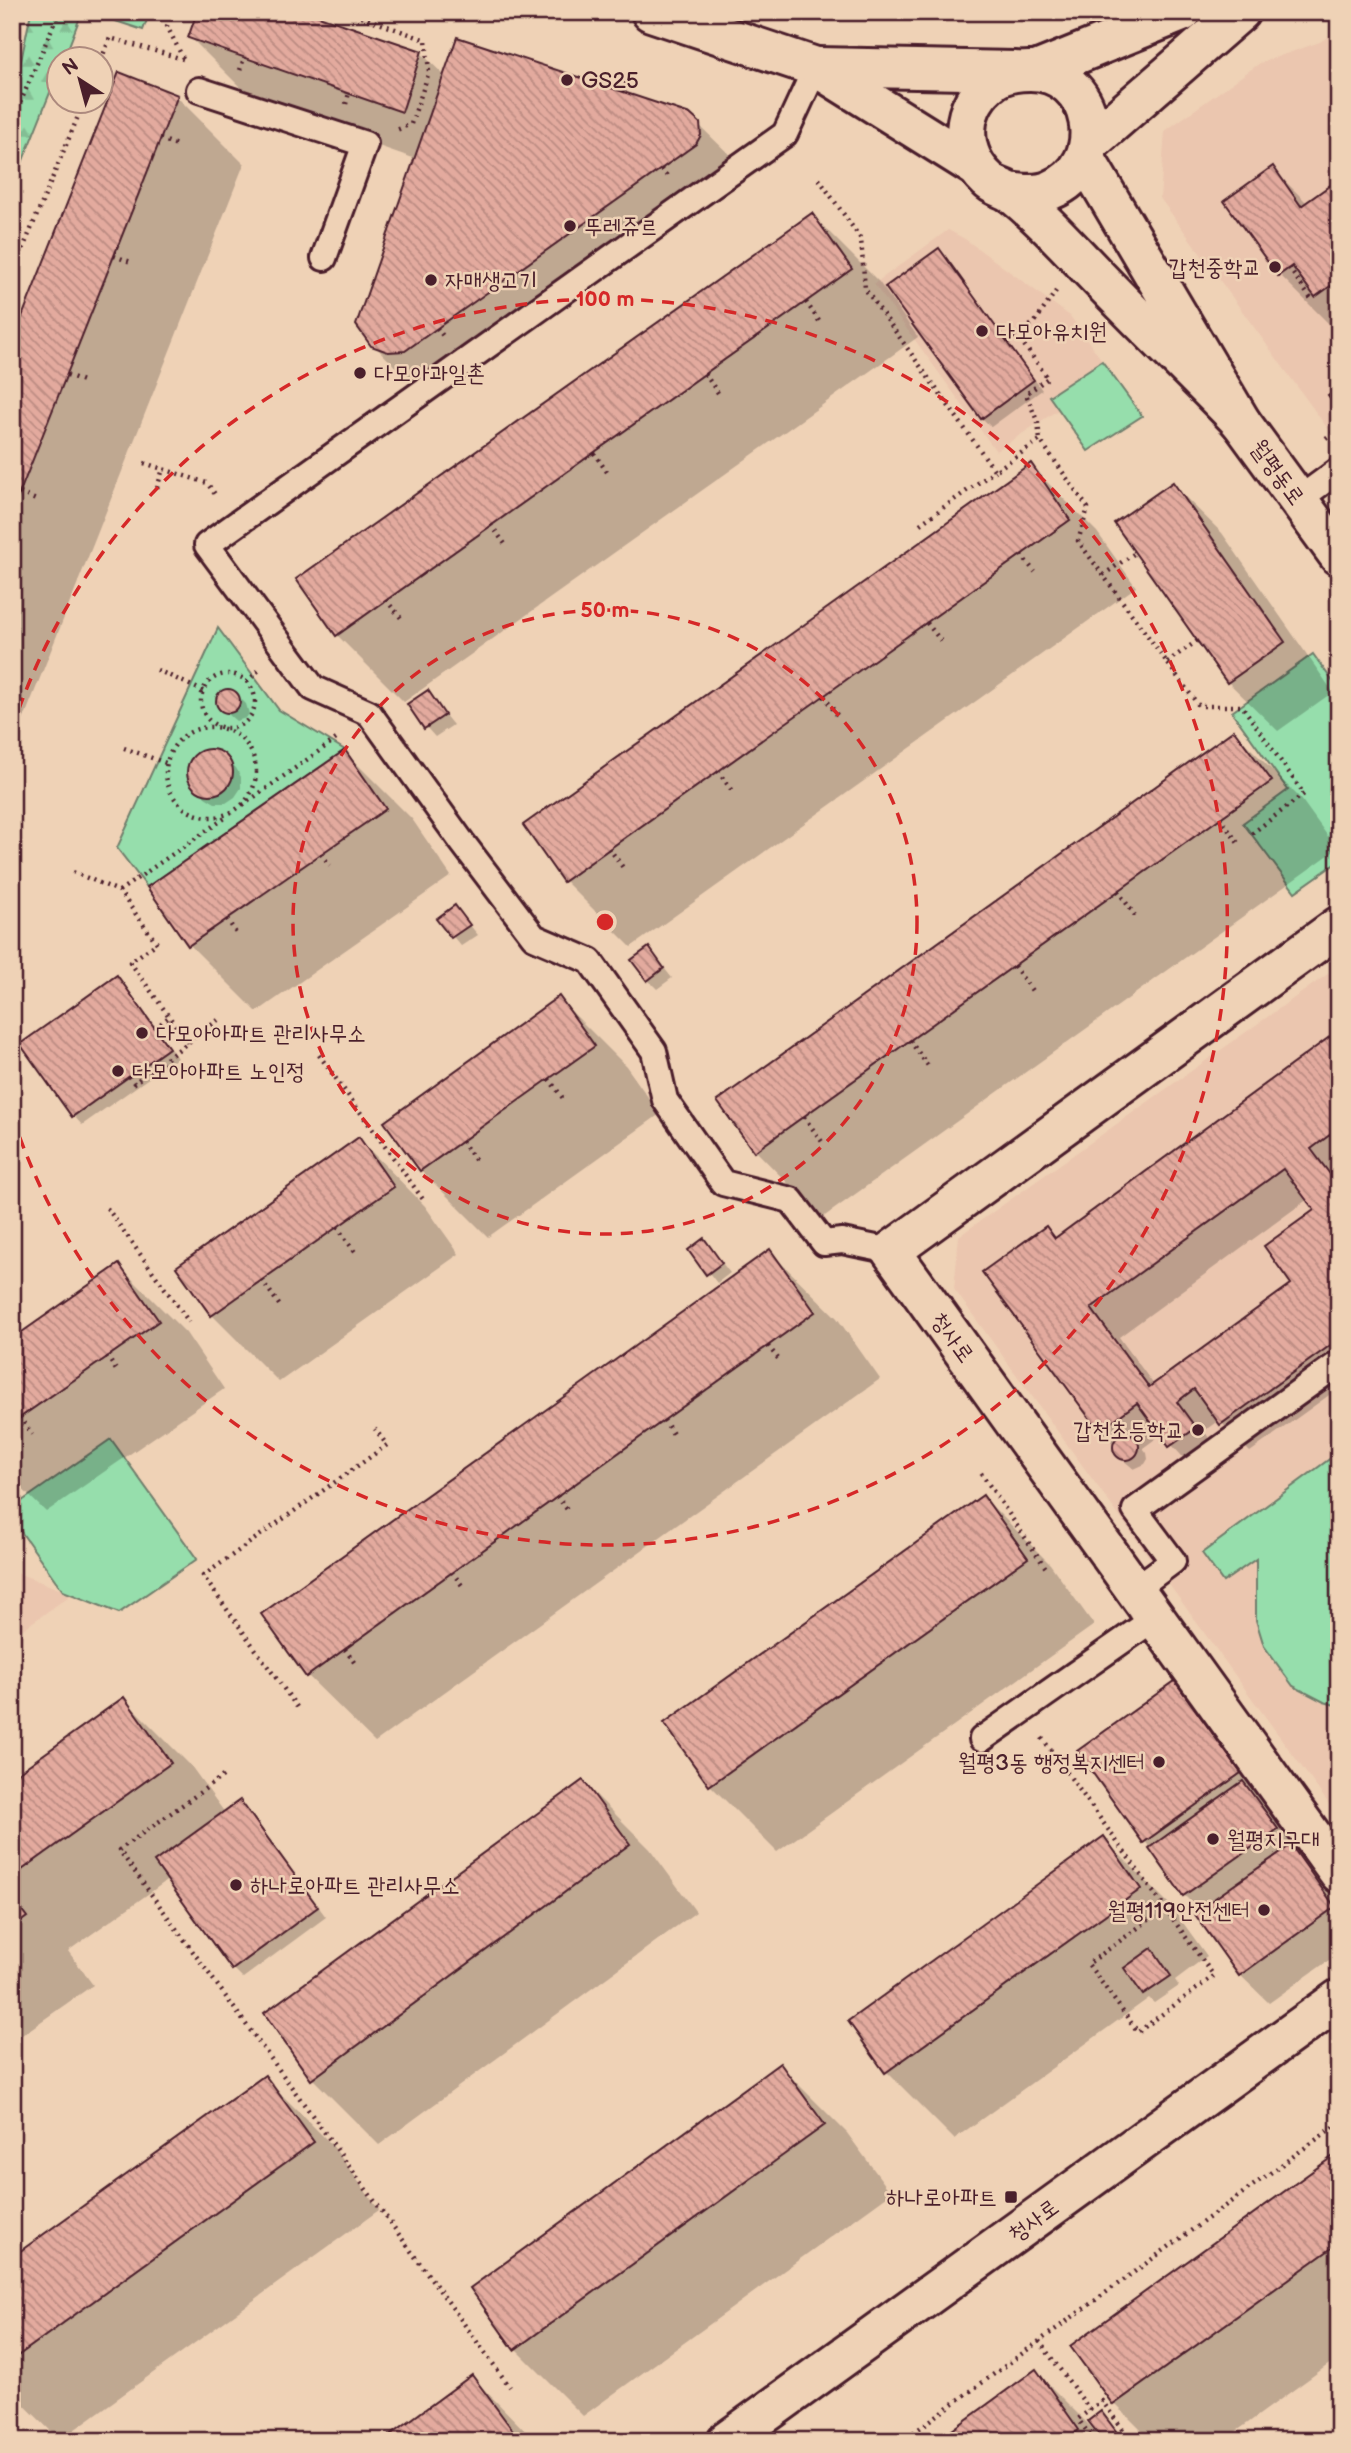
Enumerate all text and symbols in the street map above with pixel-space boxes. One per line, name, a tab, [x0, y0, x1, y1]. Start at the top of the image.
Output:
north arrow	[46, 46, 116, 116]
text: N	[58, 54, 83, 81]
place label: GS25	[581, 67, 639, 95]
marker: GS25	[559, 72, 575, 88]
place label: 뚜레쥬르	[584, 213, 658, 241]
marker: 뚜레쥬르	[562, 218, 578, 234]
place label: 갑천중학교	[1168, 254, 1261, 282]
marker: 갑천중학교	[1267, 259, 1283, 275]
place label: 자매생고기	[445, 267, 538, 295]
marker: 자매생고기	[423, 272, 439, 288]
text: 100 m	[576, 287, 634, 312]
place label: 다모아유치원	[996, 318, 1107, 346]
marker: 다모아유치원	[974, 323, 990, 339]
place label: 다모아과일촌	[374, 360, 485, 388]
marker: 다모아과일촌	[352, 365, 368, 381]
street label: 월평동로	[1244, 434, 1310, 511]
text: 50 m	[581, 598, 629, 623]
centre of rings	[593, 910, 617, 934]
place label: 다모아아파트 관리사무소	[156, 1020, 366, 1048]
marker: 다모아아파트 관리사무소	[134, 1025, 150, 1041]
place label: 다모아아파트 노인정	[132, 1058, 305, 1086]
marker: 다모아아파트 노인정	[110, 1063, 126, 1079]
street label: 청사로	[925, 1307, 980, 1368]
place label: 갑천초등학교	[1073, 1417, 1184, 1445]
marker: 갑천초등학교	[1190, 1422, 1206, 1438]
place label: 월평3동 행정복지센터	[958, 1749, 1145, 1777]
marker: 월평3동 행정복지센터	[1151, 1754, 1167, 1770]
place label: 월평지구대	[1227, 1826, 1320, 1854]
marker: 월평지구대	[1205, 1831, 1221, 1847]
place label: 하나로아파트 관리사무소	[250, 1872, 460, 1900]
marker: 하나로아파트 관리사무소	[228, 1877, 244, 1893]
place label: 월평119안전센터	[1108, 1897, 1250, 1925]
marker: 월평119안전센터	[1256, 1902, 1272, 1918]
place label: 하나로아파트	[886, 2184, 997, 2212]
marker: 하나로아파트	[1003, 2189, 1019, 2205]
street label: 청사로	[1003, 2193, 1064, 2248]

